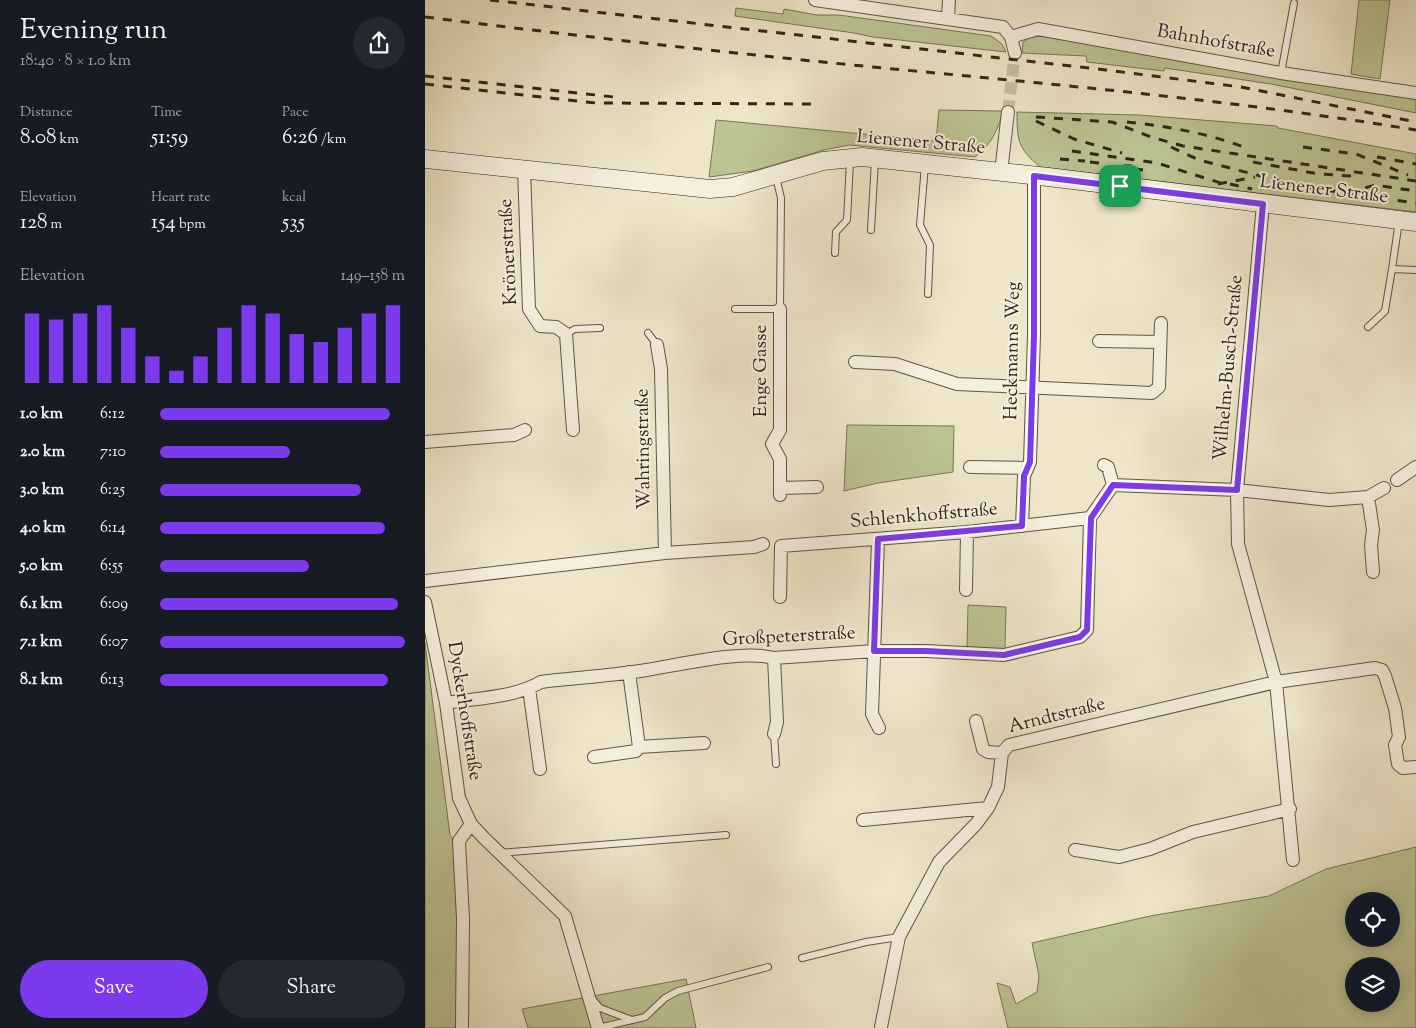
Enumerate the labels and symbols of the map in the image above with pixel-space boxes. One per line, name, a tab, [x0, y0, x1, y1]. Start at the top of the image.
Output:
street label: Bahnhofstraße	[1155, 18, 1277, 66]
street label: Lienener Straße	[855, 124, 987, 162]
pin	[1099, 165, 1141, 207]
street label: Lienener Straße	[1258, 169, 1390, 211]
street label: Krönerstraße	[493, 198, 525, 306]
street label: Wilhelm-Busch-Straße	[1207, 274, 1251, 462]
street label: Heckmanns Weg	[998, 281, 1028, 421]
street label: Enge Gasse	[748, 325, 775, 417]
street label: Wahringstraße	[629, 388, 659, 510]
street label: Schlenkhoffstraße	[849, 496, 999, 536]
street label: Großpeterstraße	[722, 620, 856, 654]
street label: Dyckerhoffstraße	[440, 640, 488, 782]
street label: Arndtstraße	[1006, 691, 1108, 741]

